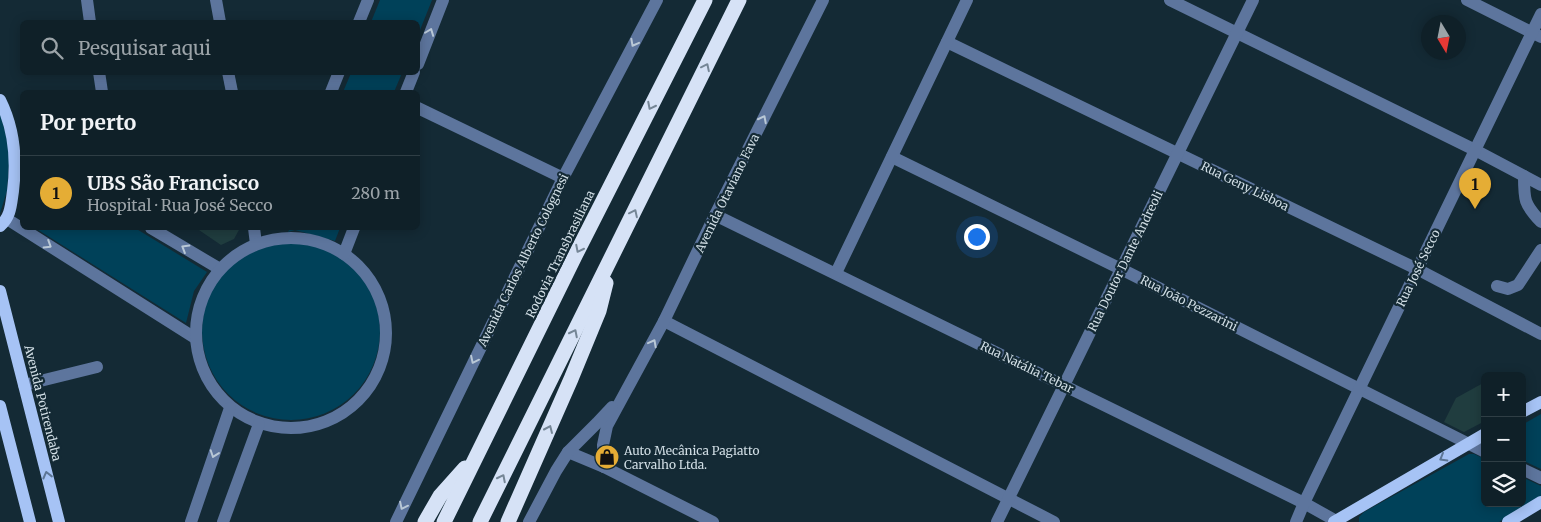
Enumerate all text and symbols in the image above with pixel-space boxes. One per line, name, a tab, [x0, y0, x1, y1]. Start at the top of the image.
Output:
north arrow	[1421, 15, 1466, 60]
search box	[20, 20, 420, 75]
one-way arrow	[424, 28, 434, 37]
icon: search	[38, 34, 66, 62]
text: Pesquisar aqui	[78, 36, 211, 60]
one-way arrow	[630, 38, 640, 47]
one-way arrow	[700, 64, 710, 73]
one-way arrow	[647, 101, 657, 110]
text: Por perto	[40, 109, 136, 136]
one-way arrow	[757, 115, 767, 124]
street label: Avenida Otaviano Fava	[691, 131, 763, 256]
street label: Rua Geny Lisboa	[1199, 158, 1292, 214]
pin: 1	[1459, 168, 1491, 209]
text: UBS São Francisco	[87, 171, 259, 195]
street label: Avenida Carlos Alberto Colognesi	[474, 171, 572, 350]
text: 1	[52, 183, 60, 203]
text: 280 m	[351, 183, 400, 203]
street label: Rodovia Transbrasiliana	[522, 187, 598, 320]
street label: Rua Doutor Dante Andreoli	[1084, 188, 1166, 334]
text: Hospital · Rua José Secco	[87, 195, 273, 215]
one-way arrow	[628, 209, 638, 218]
your location	[964, 224, 990, 250]
street label: Rua José Secco	[1393, 227, 1443, 309]
one-way arrow	[43, 239, 52, 248]
one-way arrow	[575, 244, 585, 253]
one-way arrow	[182, 245, 191, 255]
street label: Rua João Pezzarini	[1138, 272, 1240, 334]
one-way arrow	[568, 329, 578, 338]
street label: Rua Natália Tebar	[978, 338, 1077, 396]
one-way arrow	[647, 339, 657, 348]
street label: Avenida Potirendaba	[21, 342, 65, 463]
one-way arrow	[470, 355, 480, 364]
map controls	[1481, 372, 1526, 507]
button: +	[1481, 372, 1526, 417]
button: −	[1481, 417, 1526, 462]
one-way arrow	[542, 425, 553, 434]
place label: Auto Mecânica Pagiatto Carvalho Ltda.	[623, 443, 759, 472]
shop icon: Auto Mecânica Pagiatto Carvalho Ltda.	[594, 444, 620, 470]
one-way arrow	[210, 449, 220, 458]
one-way arrow	[1439, 452, 1448, 462]
button: layers	[1481, 462, 1526, 507]
one-way arrow	[42, 470, 53, 479]
one-way arrow	[495, 475, 505, 484]
one-way arrow	[399, 501, 409, 510]

